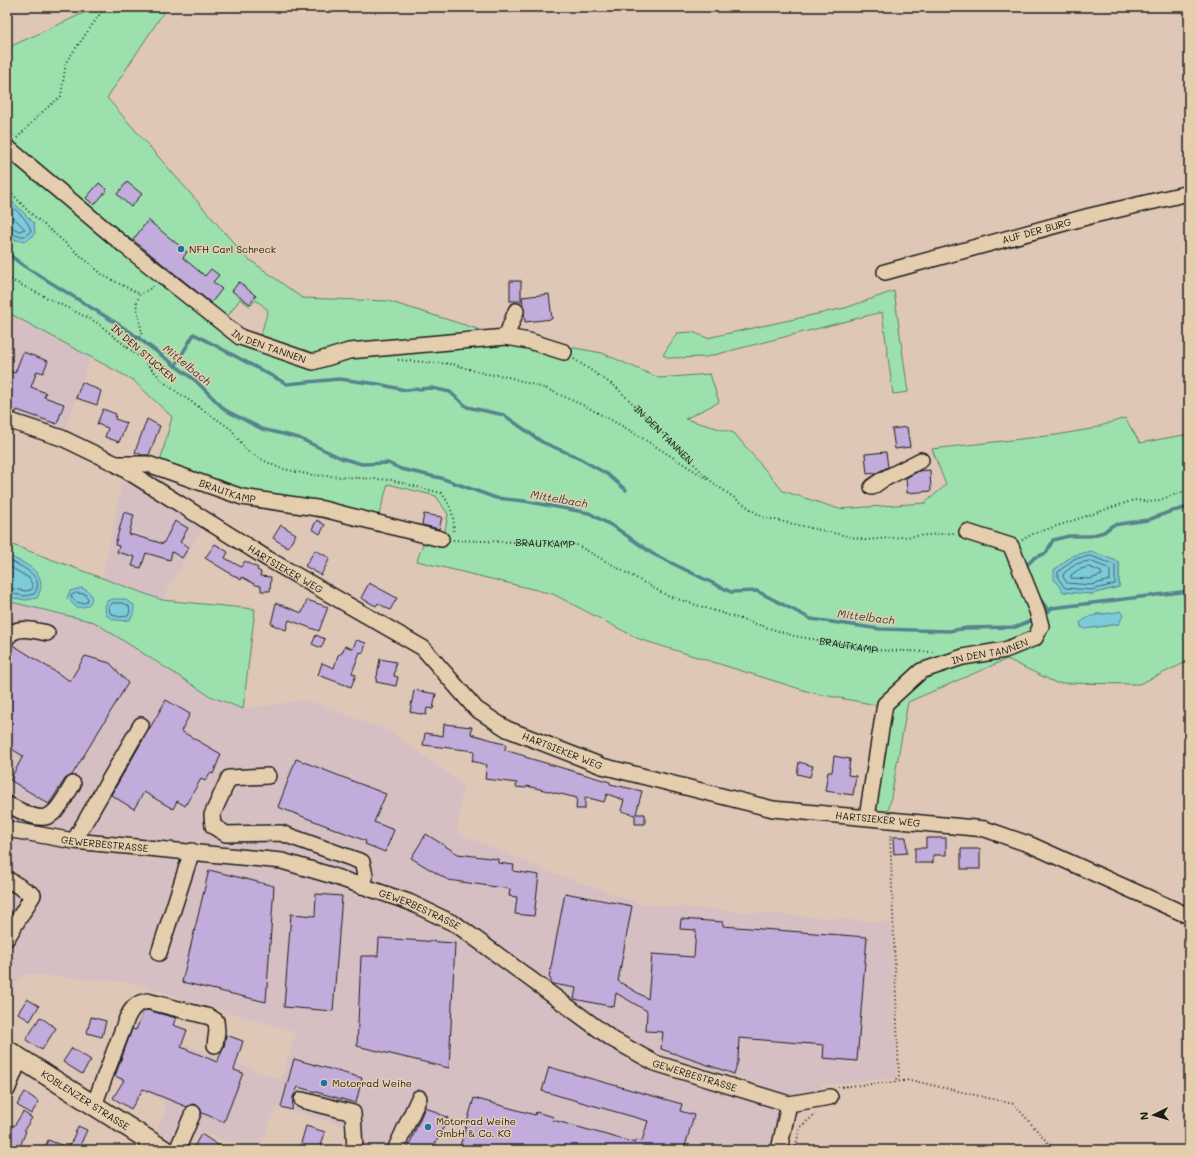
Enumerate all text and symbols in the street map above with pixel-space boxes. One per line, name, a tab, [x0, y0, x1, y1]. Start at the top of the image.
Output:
street label: AUF DER BURG	[1000, 214, 1073, 247]
place label: NFH Carl Schreck	[189, 242, 276, 256]
marker: NFH Carl Schreck	[176, 244, 186, 254]
street label: IN DEN STUCKEN	[108, 321, 180, 385]
street label: IN DEN TANNEN	[229, 326, 308, 366]
water label: Mittelbach	[160, 341, 215, 389]
street label: IN DEN TANNEN	[631, 402, 697, 467]
street label: BRAUTKAMP	[197, 475, 257, 506]
water label: Mittelbach	[529, 486, 589, 511]
street label: BRAUTKAMP	[515, 535, 575, 551]
street label: HARTSIEKER WEG	[245, 541, 326, 597]
water label: Mittelbach	[836, 606, 896, 627]
street label: BRAUTKAMP	[818, 633, 879, 657]
street label: IN DEN TANNEN	[950, 635, 1030, 667]
street label: HARTSIEKER WEG	[520, 729, 605, 773]
street label: HARTSIEKER WEG	[835, 808, 921, 830]
street label: GEWERBESTRASSE	[60, 832, 149, 855]
street label: GEWERBESTRASSE	[377, 885, 464, 933]
street label: GEWERBESTRASSE	[651, 1056, 739, 1095]
street label: KOBLENZER STRASSE	[39, 1067, 133, 1133]
place label: Motorrad Weihe	[332, 1076, 412, 1090]
marker: Motorrad Weihe	[319, 1078, 329, 1088]
north arrow	[1134, 1095, 1174, 1135]
text: N	[1136, 1111, 1151, 1121]
place label: Motorrad Weihe GmbH & Co. KG	[436, 1114, 516, 1140]
marker: Motorrad Weihe GmbH & Co. KG	[423, 1122, 433, 1132]

